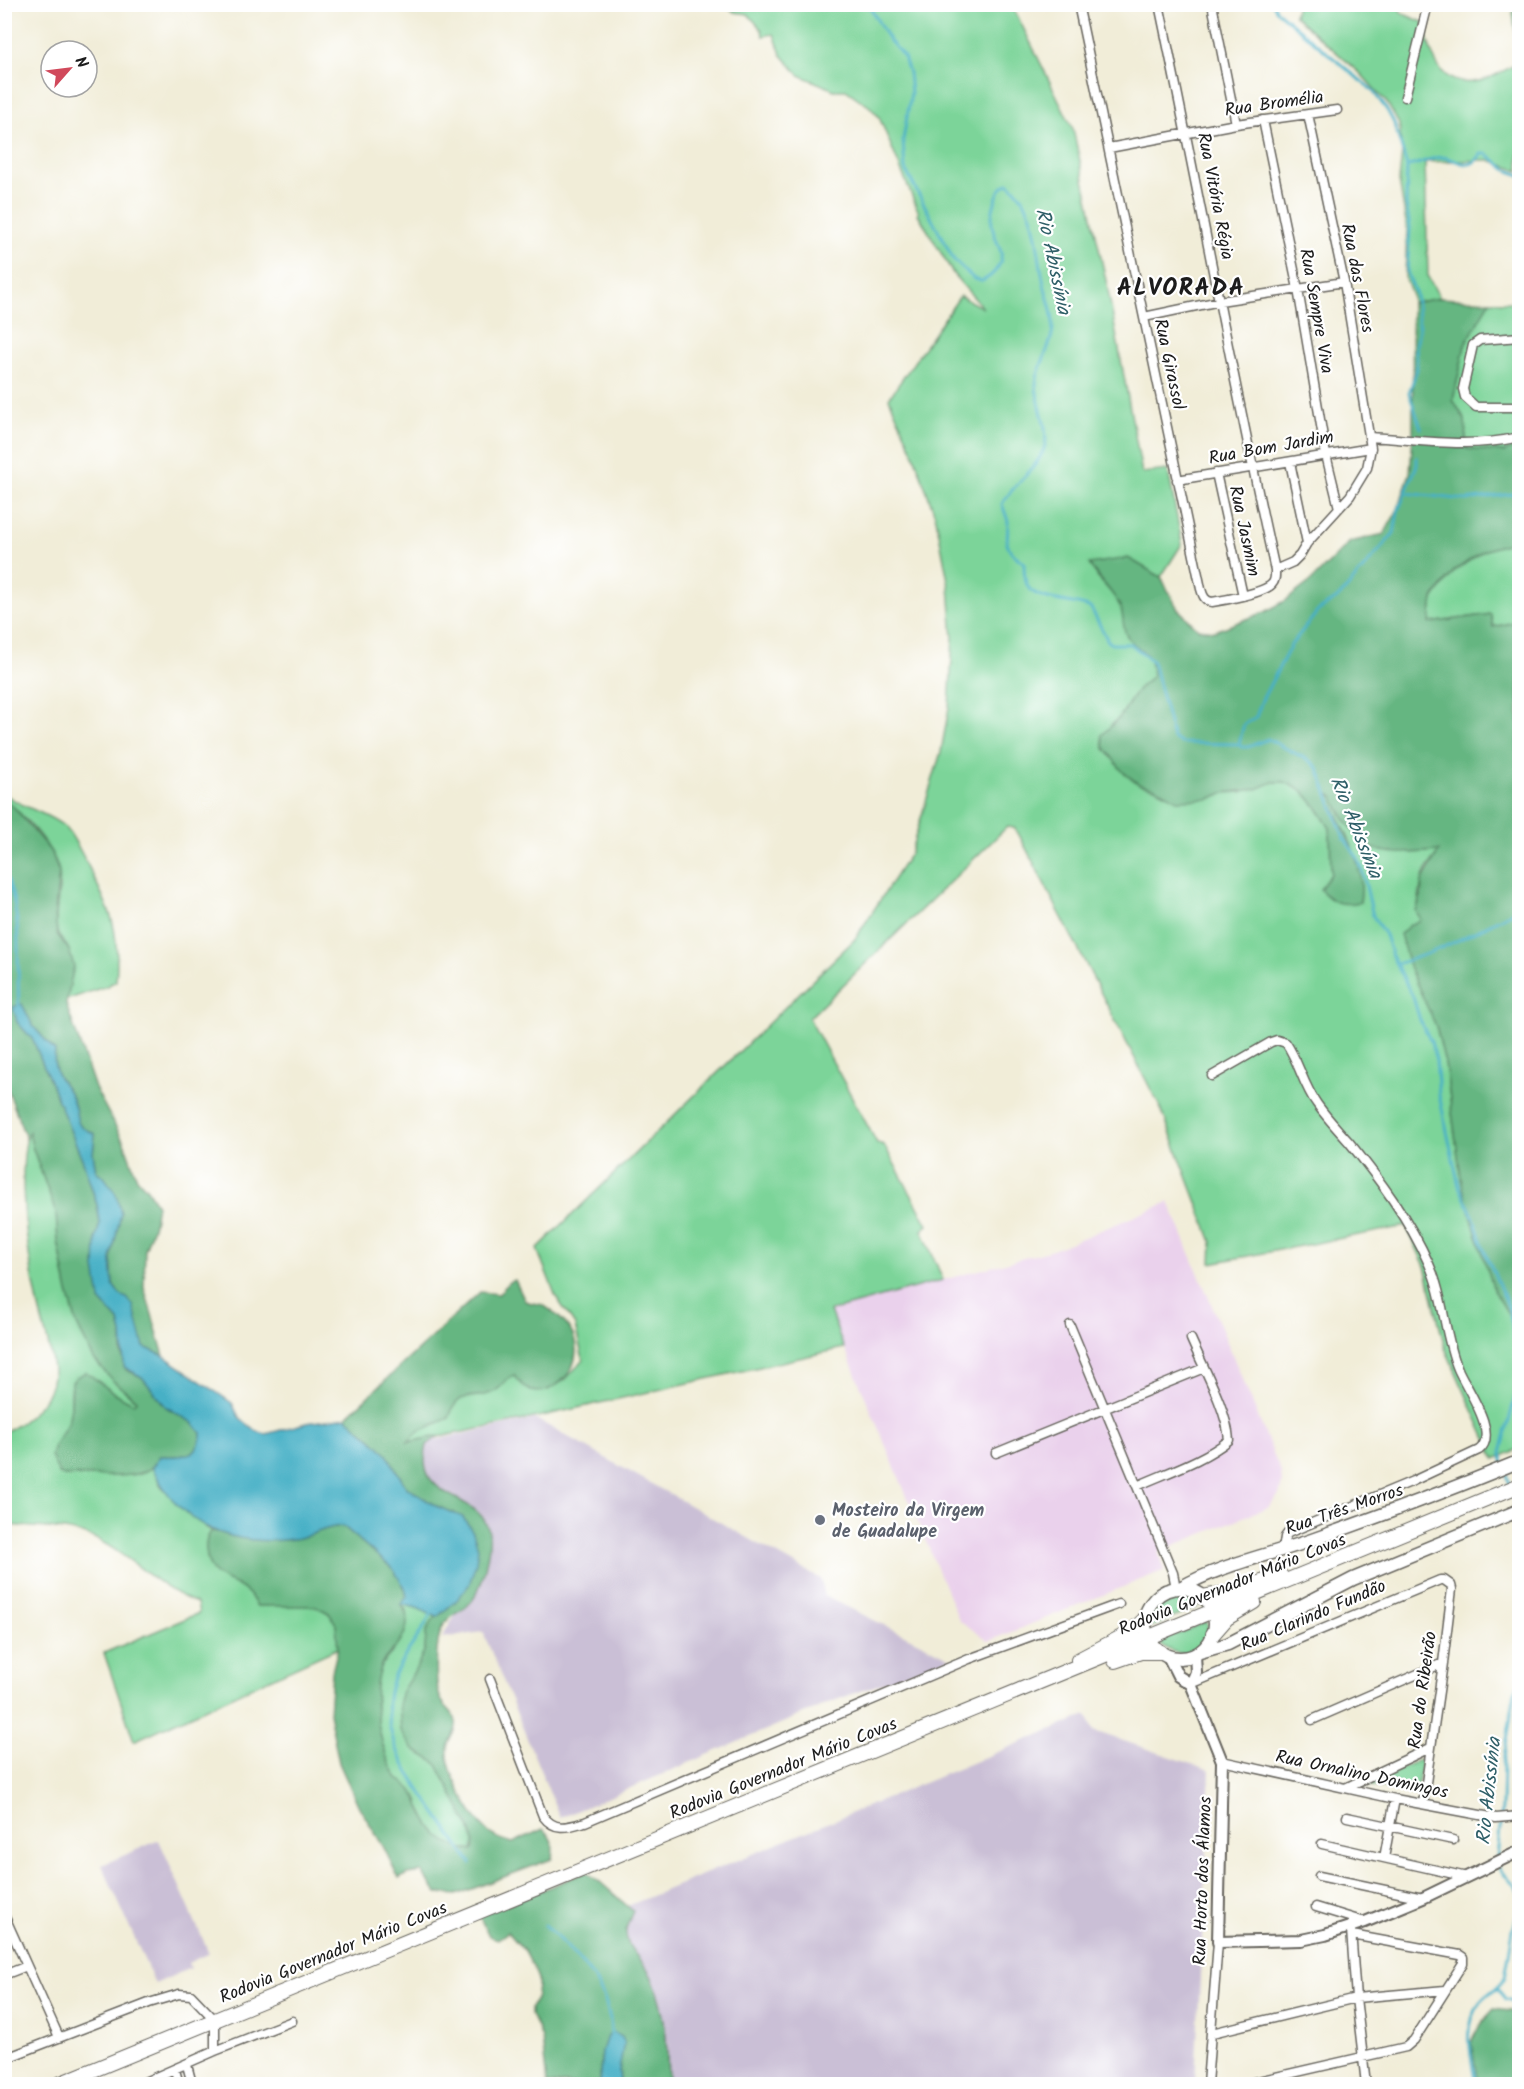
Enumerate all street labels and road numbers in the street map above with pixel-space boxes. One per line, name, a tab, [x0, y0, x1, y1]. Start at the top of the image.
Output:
street label: Rua Bromélia	[1223, 83, 1326, 126]
street label: Rua Vitória Régia	[1188, 130, 1241, 263]
street label: Rua das Flores	[1332, 221, 1381, 336]
street label: Rua Sempre Viva	[1290, 246, 1341, 376]
street label: Rua Girassol	[1145, 316, 1192, 413]
street label: Rua Bom Jardim	[1206, 423, 1336, 474]
street label: Rua Jasmim	[1220, 483, 1267, 579]
street label: Rua Três Morros	[1281, 1477, 1408, 1544]
street label: Rodovia Governador Mário Covas	[1114, 1526, 1351, 1644]
street label: Rua Clarindo Fundão	[1236, 1573, 1391, 1660]
street label: Rua do Ribeirão	[1401, 1630, 1446, 1751]
street label: Rodovia Governador Mário Covas	[665, 1710, 902, 1828]
street label: Rua Ornalino Domingos	[1273, 1743, 1451, 1808]
street label: Rua Horto dos Álamos	[1186, 1796, 1221, 1966]
street label: Rodovia Governador Mário Covas	[215, 1894, 452, 2012]

